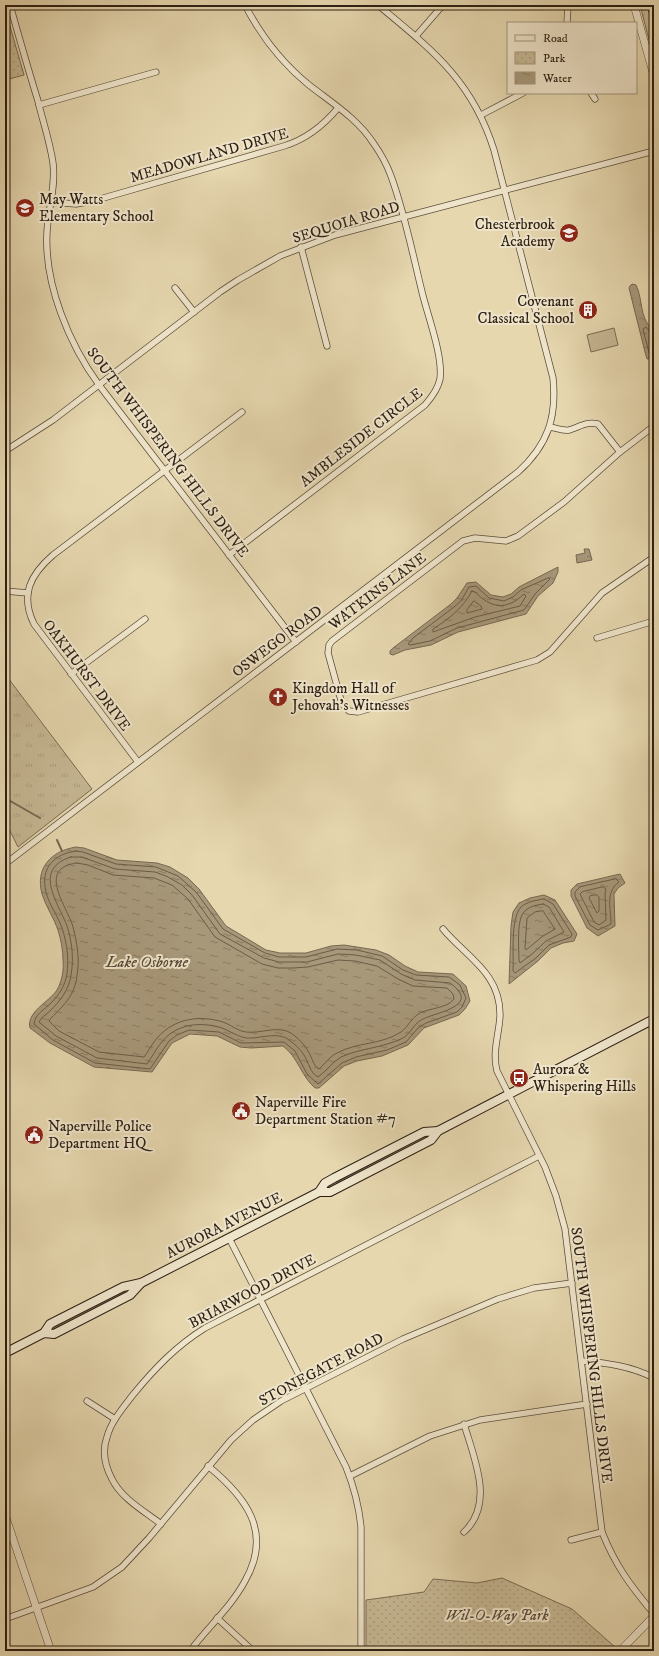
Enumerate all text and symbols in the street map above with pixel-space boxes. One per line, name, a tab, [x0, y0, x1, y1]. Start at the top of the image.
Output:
legend	[507, 22, 637, 94]
text: Road	[543, 31, 568, 46]
text: Park	[543, 51, 565, 66]
text: Water	[542, 71, 572, 86]
street label: MEADOWLAND DRIVE	[128, 124, 291, 187]
place label: May Watts Elementary School	[39, 190, 154, 226]
school or university icon: May Watts Elementary School	[14, 197, 36, 219]
street label: SEQUOIA ROAD	[290, 197, 402, 248]
place label: Chesterbrook Academy	[475, 215, 556, 251]
school or university icon: Chesterbrook Academy	[558, 222, 580, 244]
place label: Covenant Classical School	[478, 292, 574, 328]
building icon: Covenant Classical School	[577, 299, 599, 321]
street label: SOUTH WHISPERING HILLS DRIVE	[82, 344, 253, 561]
street label: AMBLESIDE CIRCLE	[296, 383, 427, 491]
street label: WATKINS LANE	[324, 548, 430, 635]
street label: OSWEGO ROAD	[228, 601, 326, 682]
street label: OAKHURST DRIVE	[39, 616, 135, 735]
place label: Kingdom Hall of Jehovah's Witnesses	[290, 679, 409, 715]
church icon: Kingdom Hall of Jehovah's Witnesses	[267, 686, 289, 708]
water label: Lake Osborne	[105, 952, 188, 972]
place label: Aurora & Whispering Hills	[532, 1060, 636, 1096]
bus stop icon: Aurora & Whispering Hills	[508, 1067, 530, 1089]
place label: Naperville Fire Department Station #7	[255, 1093, 396, 1129]
public building icon: Naperville Fire Department Station #7	[230, 1100, 252, 1122]
place label: Naperville Police Department HQ	[48, 1117, 153, 1153]
public building icon: Naperville Police Department HQ	[23, 1124, 45, 1146]
street label: AURORA AVENUE	[163, 1188, 286, 1263]
street label: SOUTH WHISPERING HILLS DRIVE	[566, 1226, 617, 1484]
street label: BRIARWOOD DRIVE	[185, 1250, 319, 1333]
street label: STONEGATE ROAD	[256, 1329, 387, 1410]
park label: Wil-O-Way Park	[446, 1606, 549, 1625]

